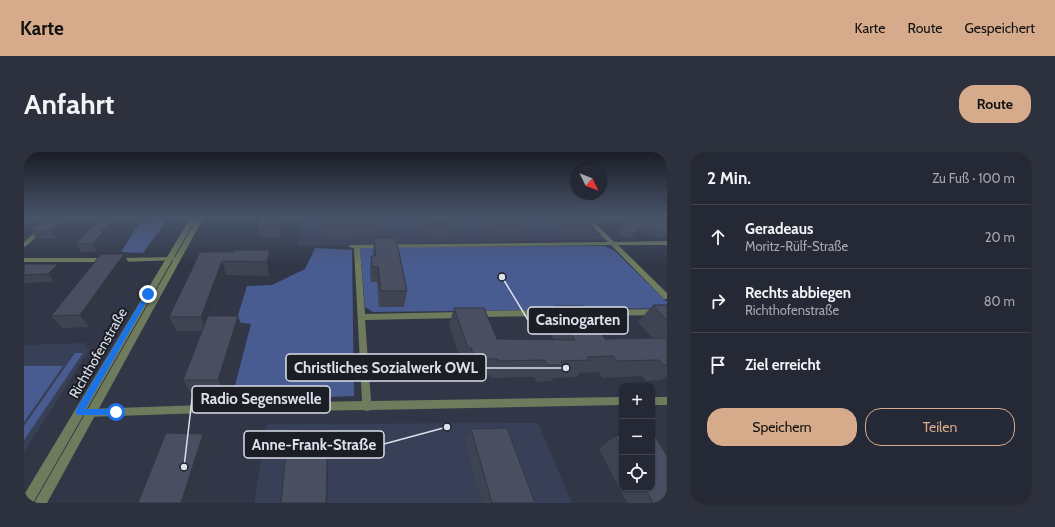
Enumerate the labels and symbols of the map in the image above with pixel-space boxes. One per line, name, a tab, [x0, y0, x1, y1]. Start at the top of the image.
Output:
north arrow	[571, 164, 607, 200]
route end	[139, 285, 157, 303]
street label: Richthofenstraße	[65, 305, 131, 401]
callout: Casinogarten	[528, 307, 628, 334]
text: Casinogarten	[536, 311, 620, 329]
callout: Christliches Sozialwerk OWL	[286, 354, 486, 381]
text: Christliches Sozialwerk OWL	[294, 359, 479, 377]
callout: Radio Segenswelle	[192, 386, 330, 413]
text: Radio Segenswelle	[200, 390, 322, 408]
route start	[107, 403, 125, 421]
callout: Anne-Frank-Straße	[244, 431, 384, 458]
text: Anne-Frank-Straße	[252, 436, 376, 454]

